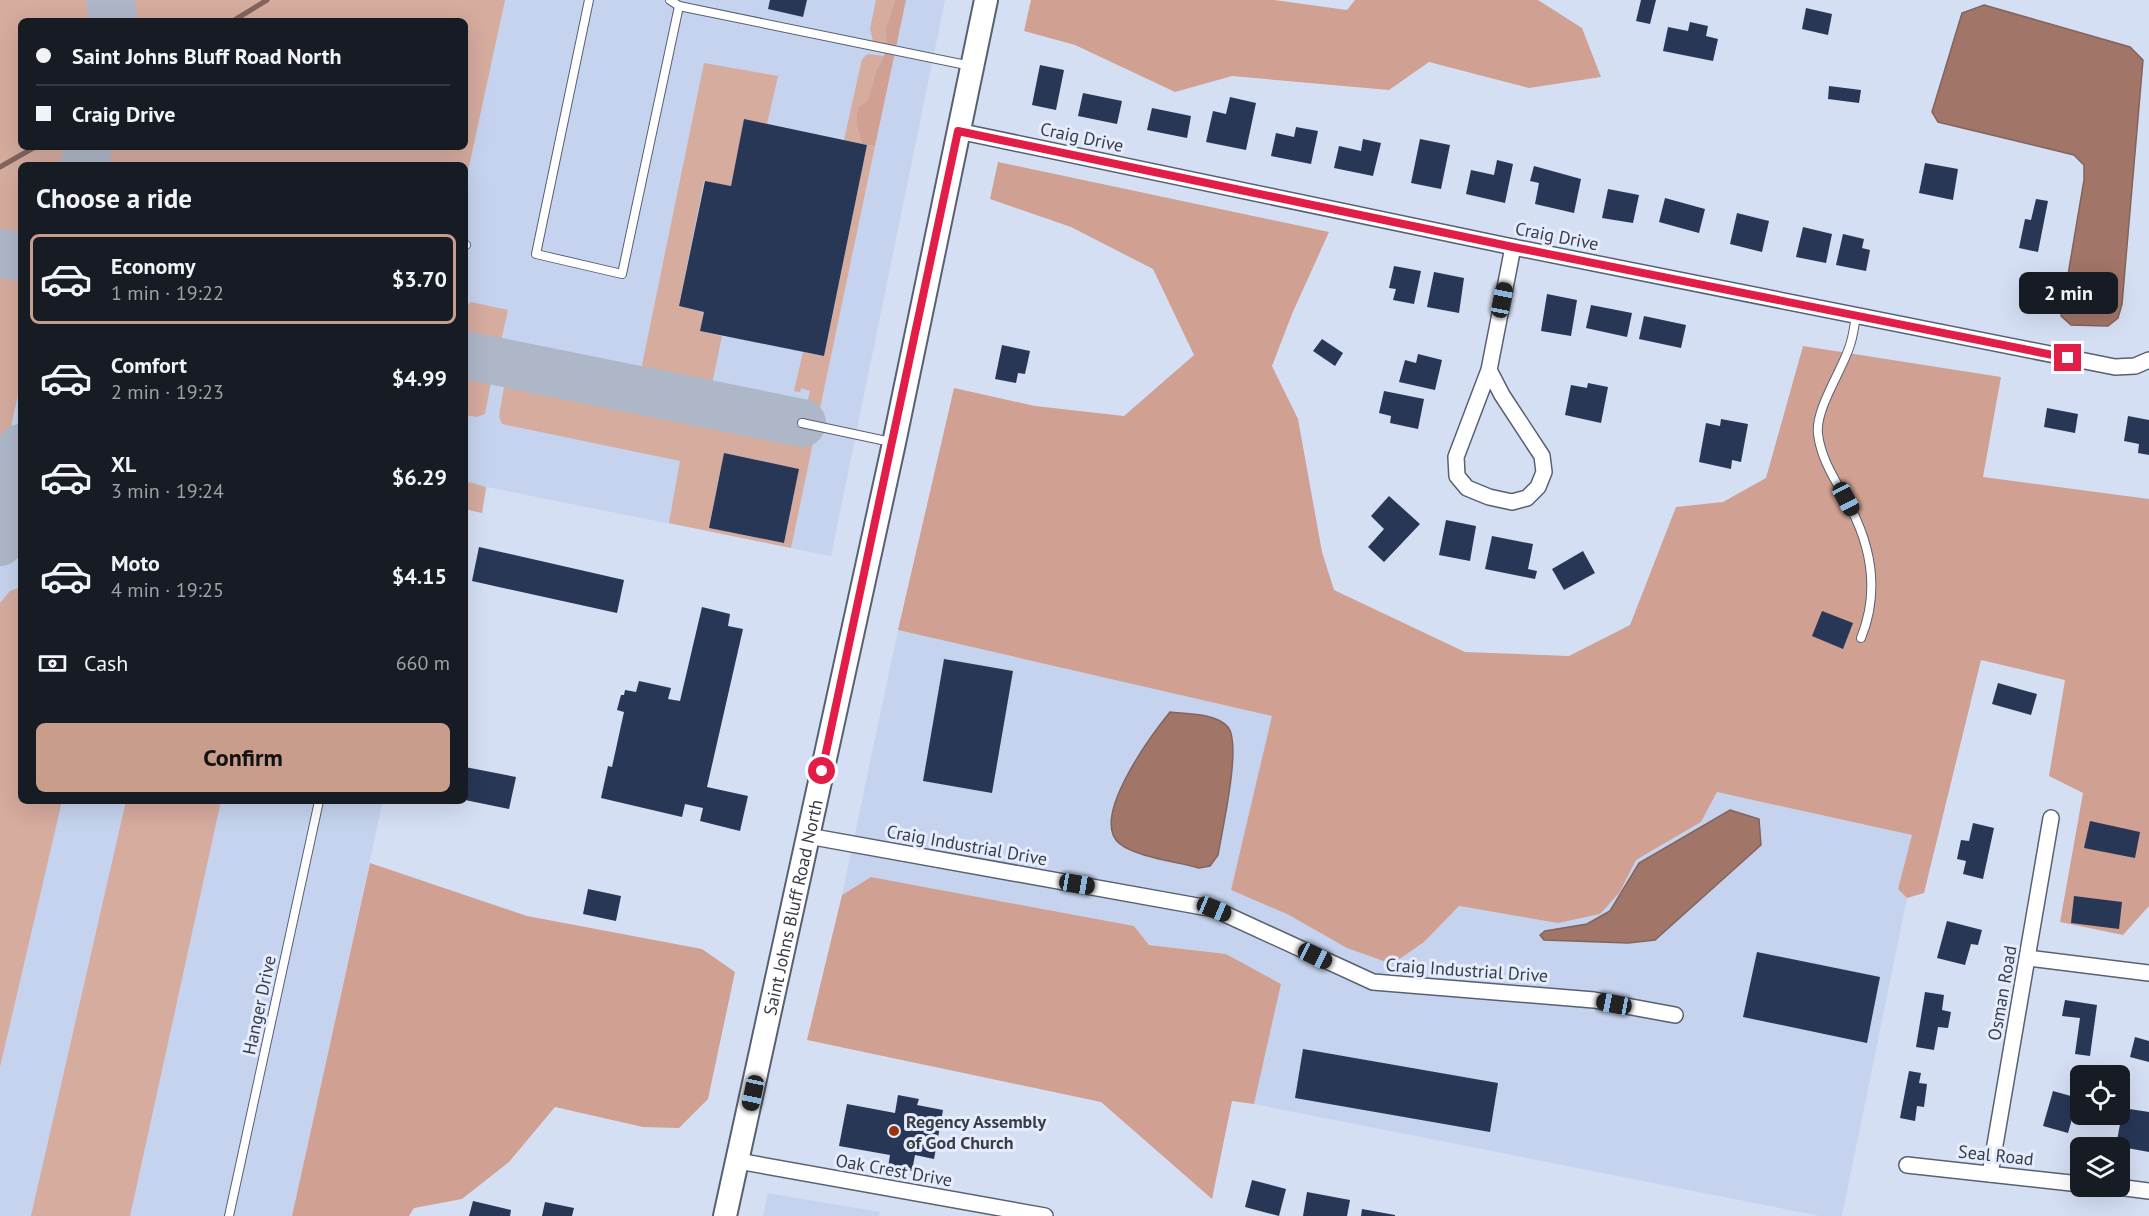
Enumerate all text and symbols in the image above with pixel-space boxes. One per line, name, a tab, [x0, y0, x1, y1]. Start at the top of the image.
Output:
text: Saint Johns Bluff Road North	[72, 42, 341, 70]
text: Craig Drive	[72, 100, 175, 128]
street label: Craig Drive	[1038, 117, 1126, 157]
text: Choose a ride	[36, 181, 192, 215]
street label: Craig Drive	[1513, 217, 1601, 255]
icon: car	[39, 252, 93, 306]
text: Economy	[111, 252, 195, 280]
text: $3.70	[392, 265, 447, 293]
callout: 2 min	[2018, 271, 2118, 313]
text: 1 min · 19:22	[111, 280, 224, 306]
text: 2 min	[2044, 280, 2093, 306]
car	[1490, 281, 1514, 319]
route end	[2054, 344, 2081, 371]
icon: car	[39, 351, 93, 405]
text: Comfort	[111, 351, 187, 379]
text: $4.99	[392, 364, 447, 392]
text: 2 min · 19:23	[111, 379, 224, 405]
icon: car	[39, 450, 93, 504]
text: XL	[111, 450, 136, 478]
text: $6.29	[392, 463, 447, 491]
text: 3 min · 19:24	[111, 478, 224, 504]
car	[1830, 479, 1862, 519]
icon: car	[39, 549, 93, 603]
text: Moto	[111, 549, 160, 577]
text: $4.15	[392, 562, 447, 590]
text: 4 min · 19:25	[111, 577, 224, 603]
icon: cash	[36, 647, 69, 680]
text: Cash	[84, 649, 128, 677]
text: 660 m	[396, 650, 450, 676]
button: Confirm	[36, 723, 450, 792]
route start	[808, 757, 835, 784]
street label: Saint Johns Bluff Road North	[758, 797, 827, 1017]
street label: Craig Industrial Drive	[885, 820, 1049, 870]
car	[1058, 872, 1096, 896]
car	[1194, 894, 1234, 924]
car	[1295, 940, 1335, 972]
street label: Osman Road	[1982, 944, 2022, 1042]
street label: Hanger Drive	[237, 953, 281, 1057]
street label: Craig Industrial Drive	[1385, 953, 1549, 987]
car	[1595, 992, 1633, 1016]
map controls	[2070, 1065, 2130, 1197]
button: locate	[2070, 1065, 2130, 1125]
car	[740, 1074, 766, 1112]
place label: Regency Assembly of God Church	[906, 1110, 1047, 1154]
marker: Regency Assembly of God Church	[887, 1124, 901, 1138]
button: layers	[2070, 1137, 2130, 1197]
street label: Seal Road	[1957, 1140, 2035, 1170]
street label: Oak Crest Drive	[834, 1148, 954, 1192]

